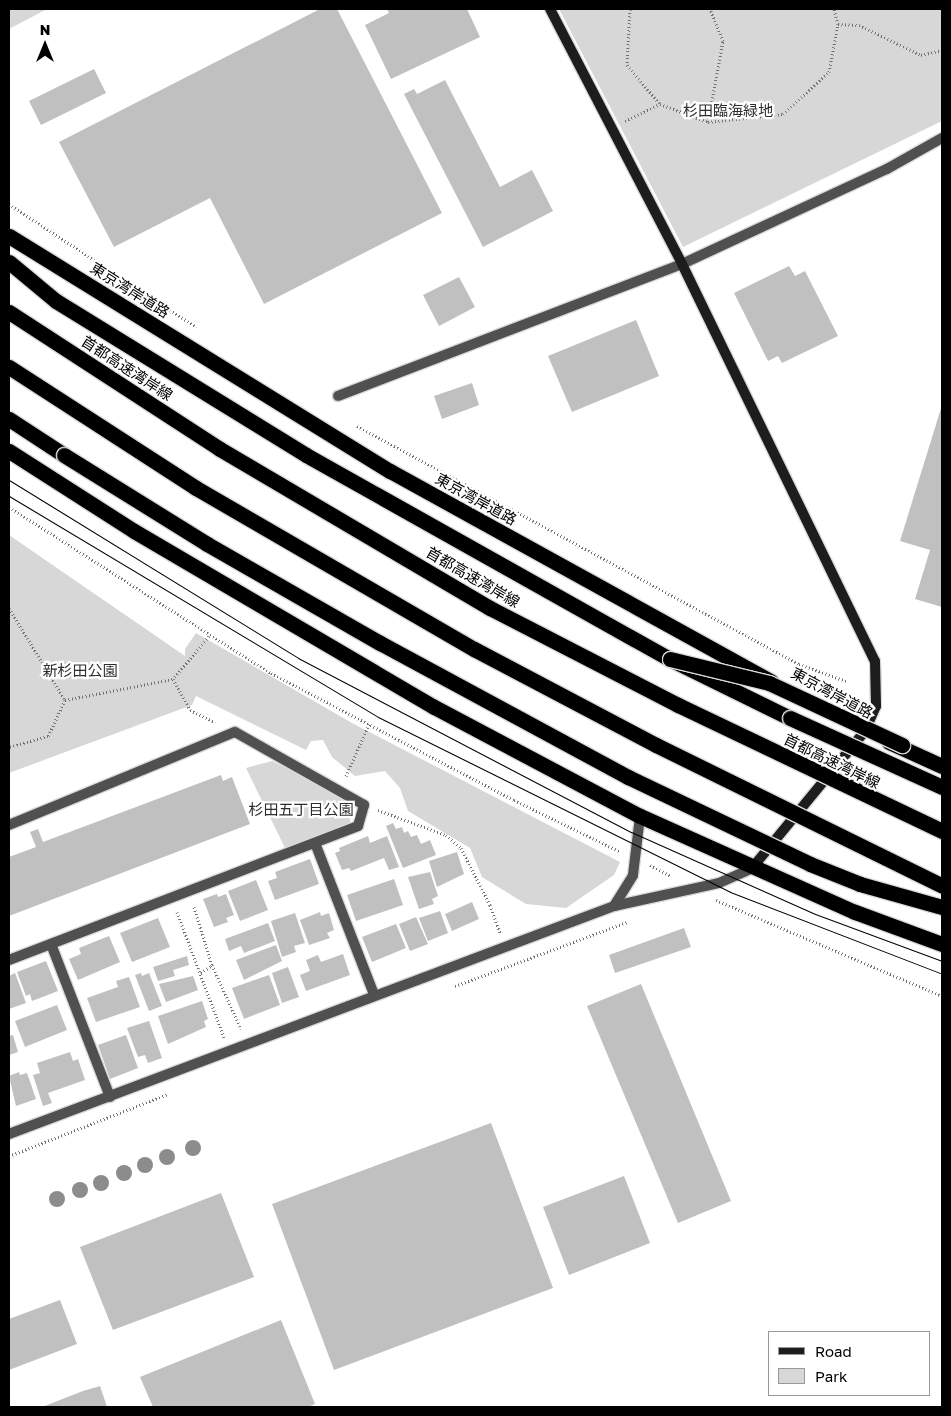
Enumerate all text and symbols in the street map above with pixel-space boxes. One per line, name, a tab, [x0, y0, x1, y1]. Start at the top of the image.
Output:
north arrow	[20, 20, 70, 70]
text: N	[40, 21, 50, 38]
park label: 杉田臨海緑地	[683, 102, 773, 120]
street label: 東京湾岸道路	[87, 259, 173, 321]
street label: 首都高速湾岸線	[78, 332, 176, 404]
street label: 東京湾岸道路	[432, 469, 520, 529]
street label: 首都高速湾岸線	[423, 543, 523, 611]
park label: 新杉田公園	[43, 662, 117, 680]
street label: 東京湾岸道路	[788, 664, 876, 722]
street label: 首都高速湾岸線	[781, 730, 883, 792]
park label: 杉田五丁目公園	[249, 801, 353, 819]
legend	[768, 1331, 931, 1396]
text: Road	[815, 1342, 852, 1360]
text: Park	[815, 1367, 847, 1385]

